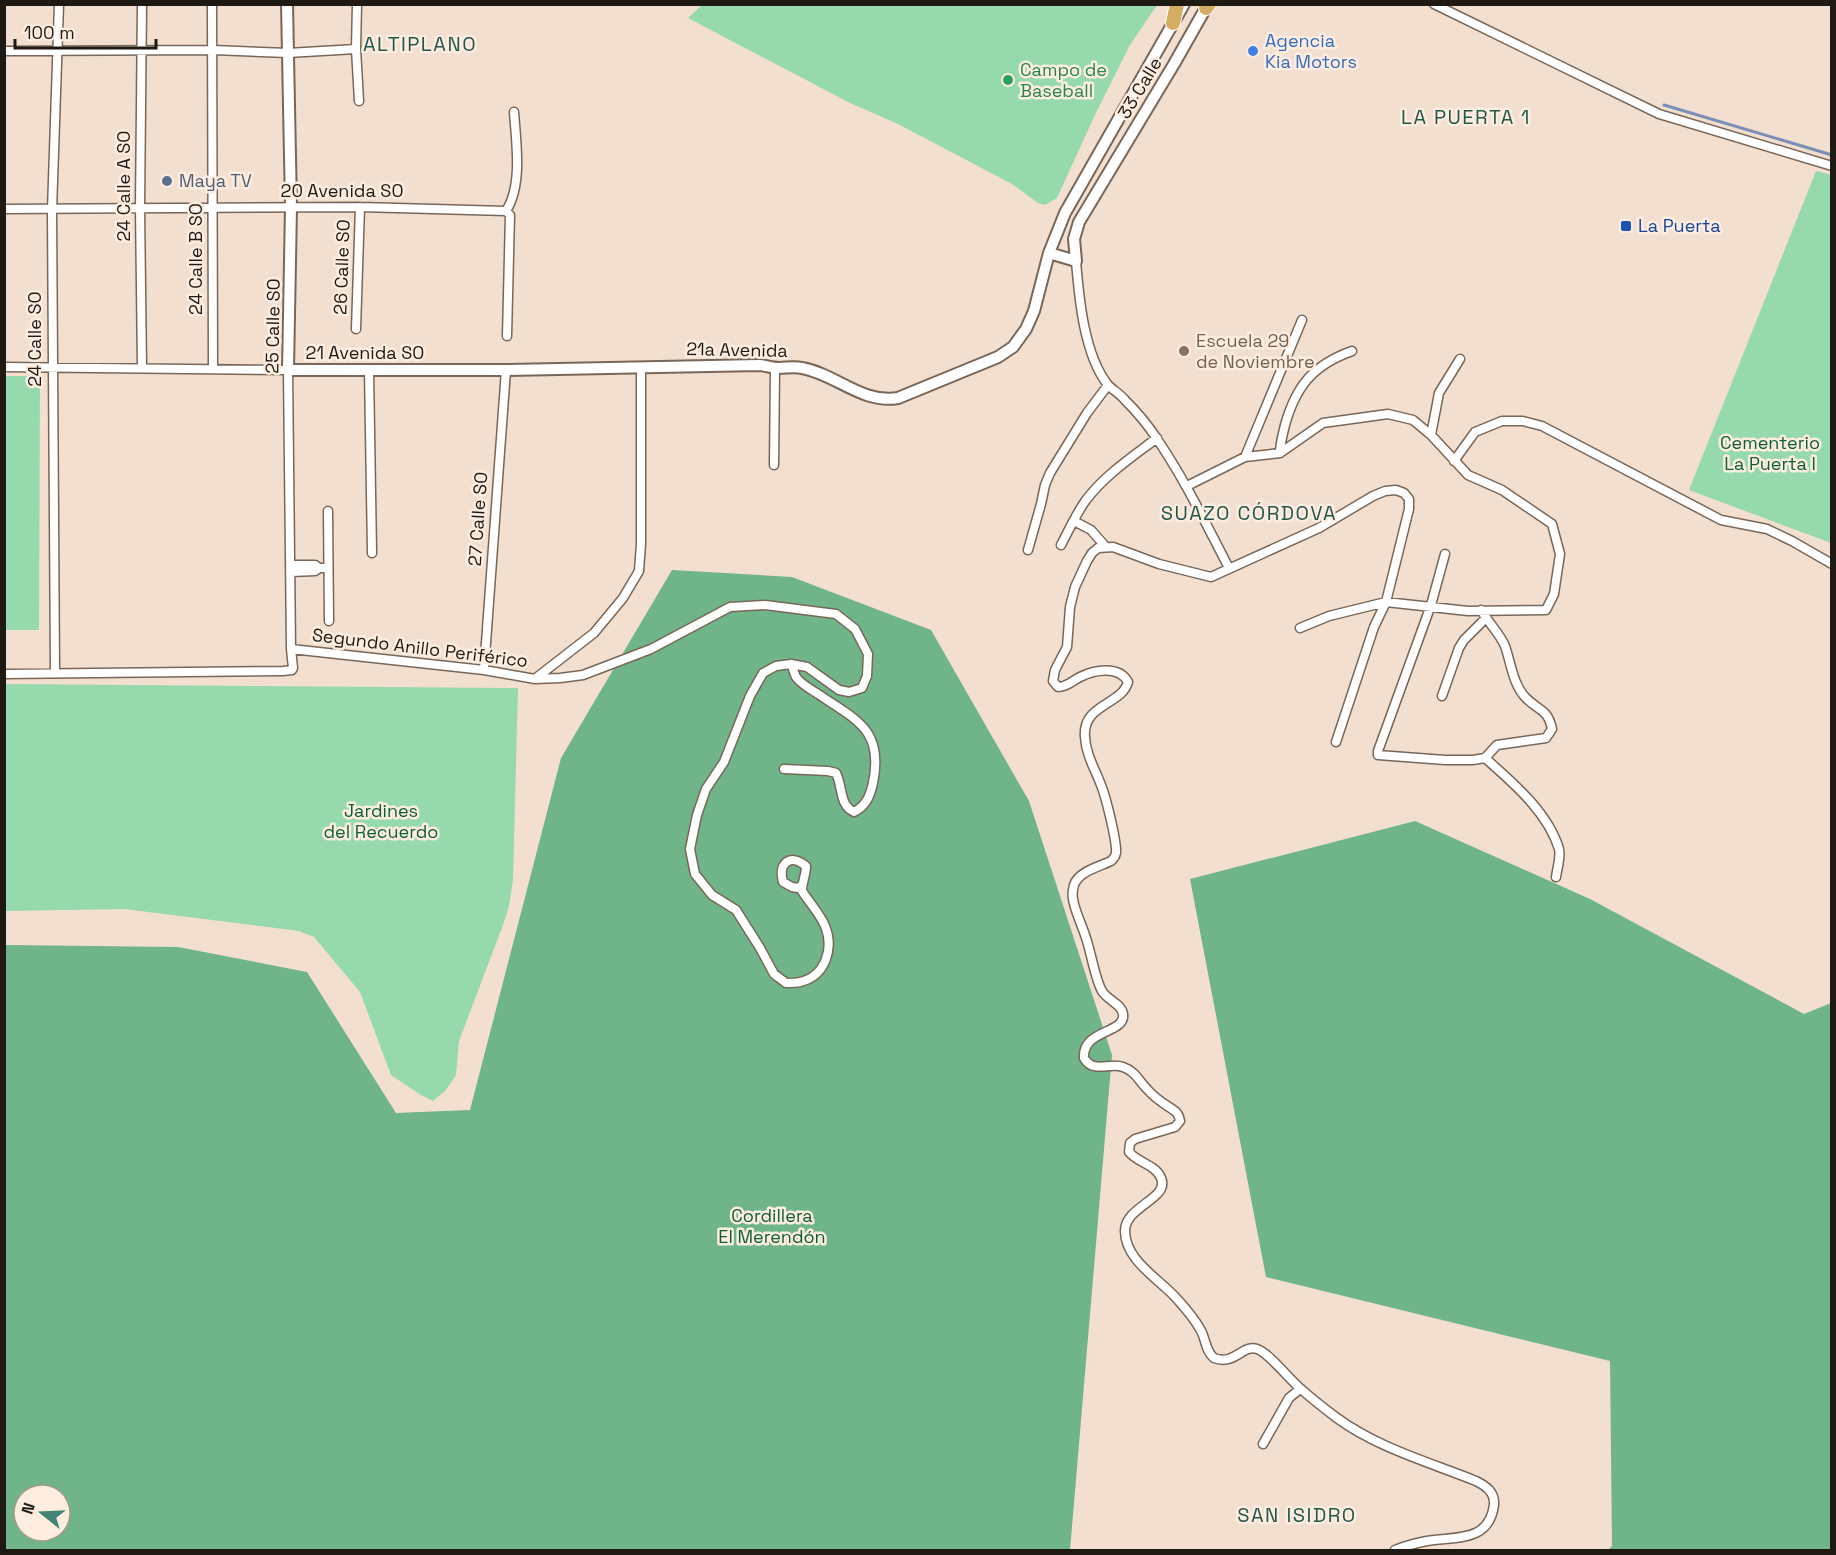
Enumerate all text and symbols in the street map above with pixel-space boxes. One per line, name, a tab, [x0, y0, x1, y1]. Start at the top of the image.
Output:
scale bar	[15, 12, 156, 50]
text: 100 m	[24, 21, 75, 44]
place label: Agencia Kia Motors	[1265, 29, 1357, 73]
district label: ALTIPLANO	[363, 31, 477, 57]
marker: Agencia Kia Motors	[1246, 44, 1260, 58]
street label: 33 Calle	[1112, 53, 1167, 123]
place label: Campo de Baseball	[1020, 58, 1107, 102]
marker: Campo de Baseball	[1001, 73, 1015, 87]
district label: LA PUERTA 1	[1401, 104, 1531, 130]
street label: 24 Calle A SO	[112, 131, 135, 241]
place label: Maya TV	[179, 169, 252, 192]
marker: Maya TV	[160, 174, 174, 188]
street label: 20 Avenida SO	[281, 179, 403, 202]
street label: 24 Calle B SO	[184, 203, 207, 315]
place label: La Puerta	[1638, 214, 1721, 237]
street label: 26 Calle SO	[328, 219, 355, 315]
marker: La Puerta	[1619, 219, 1633, 233]
street label: 25 Calle SO	[260, 278, 285, 374]
street label: 24 Calle SO	[23, 291, 46, 387]
place label: Escuela 29 de Noviembre	[1196, 329, 1315, 373]
street label: 21a Avenida	[686, 337, 788, 362]
street label: 21 Avenida SO	[306, 341, 424, 364]
marker: Escuela 29 de Noviembre	[1177, 344, 1191, 358]
park label: Cementerio La Puerta I	[1720, 431, 1820, 475]
street label: 27 Calle SO	[463, 471, 492, 567]
district label: SUAZO CÓRDOVA	[1161, 500, 1337, 526]
street label: Segundo Anillo Periférico	[311, 623, 529, 672]
park label: Jardines del Recuerdo	[324, 799, 438, 843]
park label: Cordillera El Merendón	[718, 1204, 826, 1248]
north arrow	[12, 1483, 72, 1543]
text: N	[17, 1500, 40, 1517]
district label: SAN ISIDRO	[1237, 1502, 1357, 1528]

